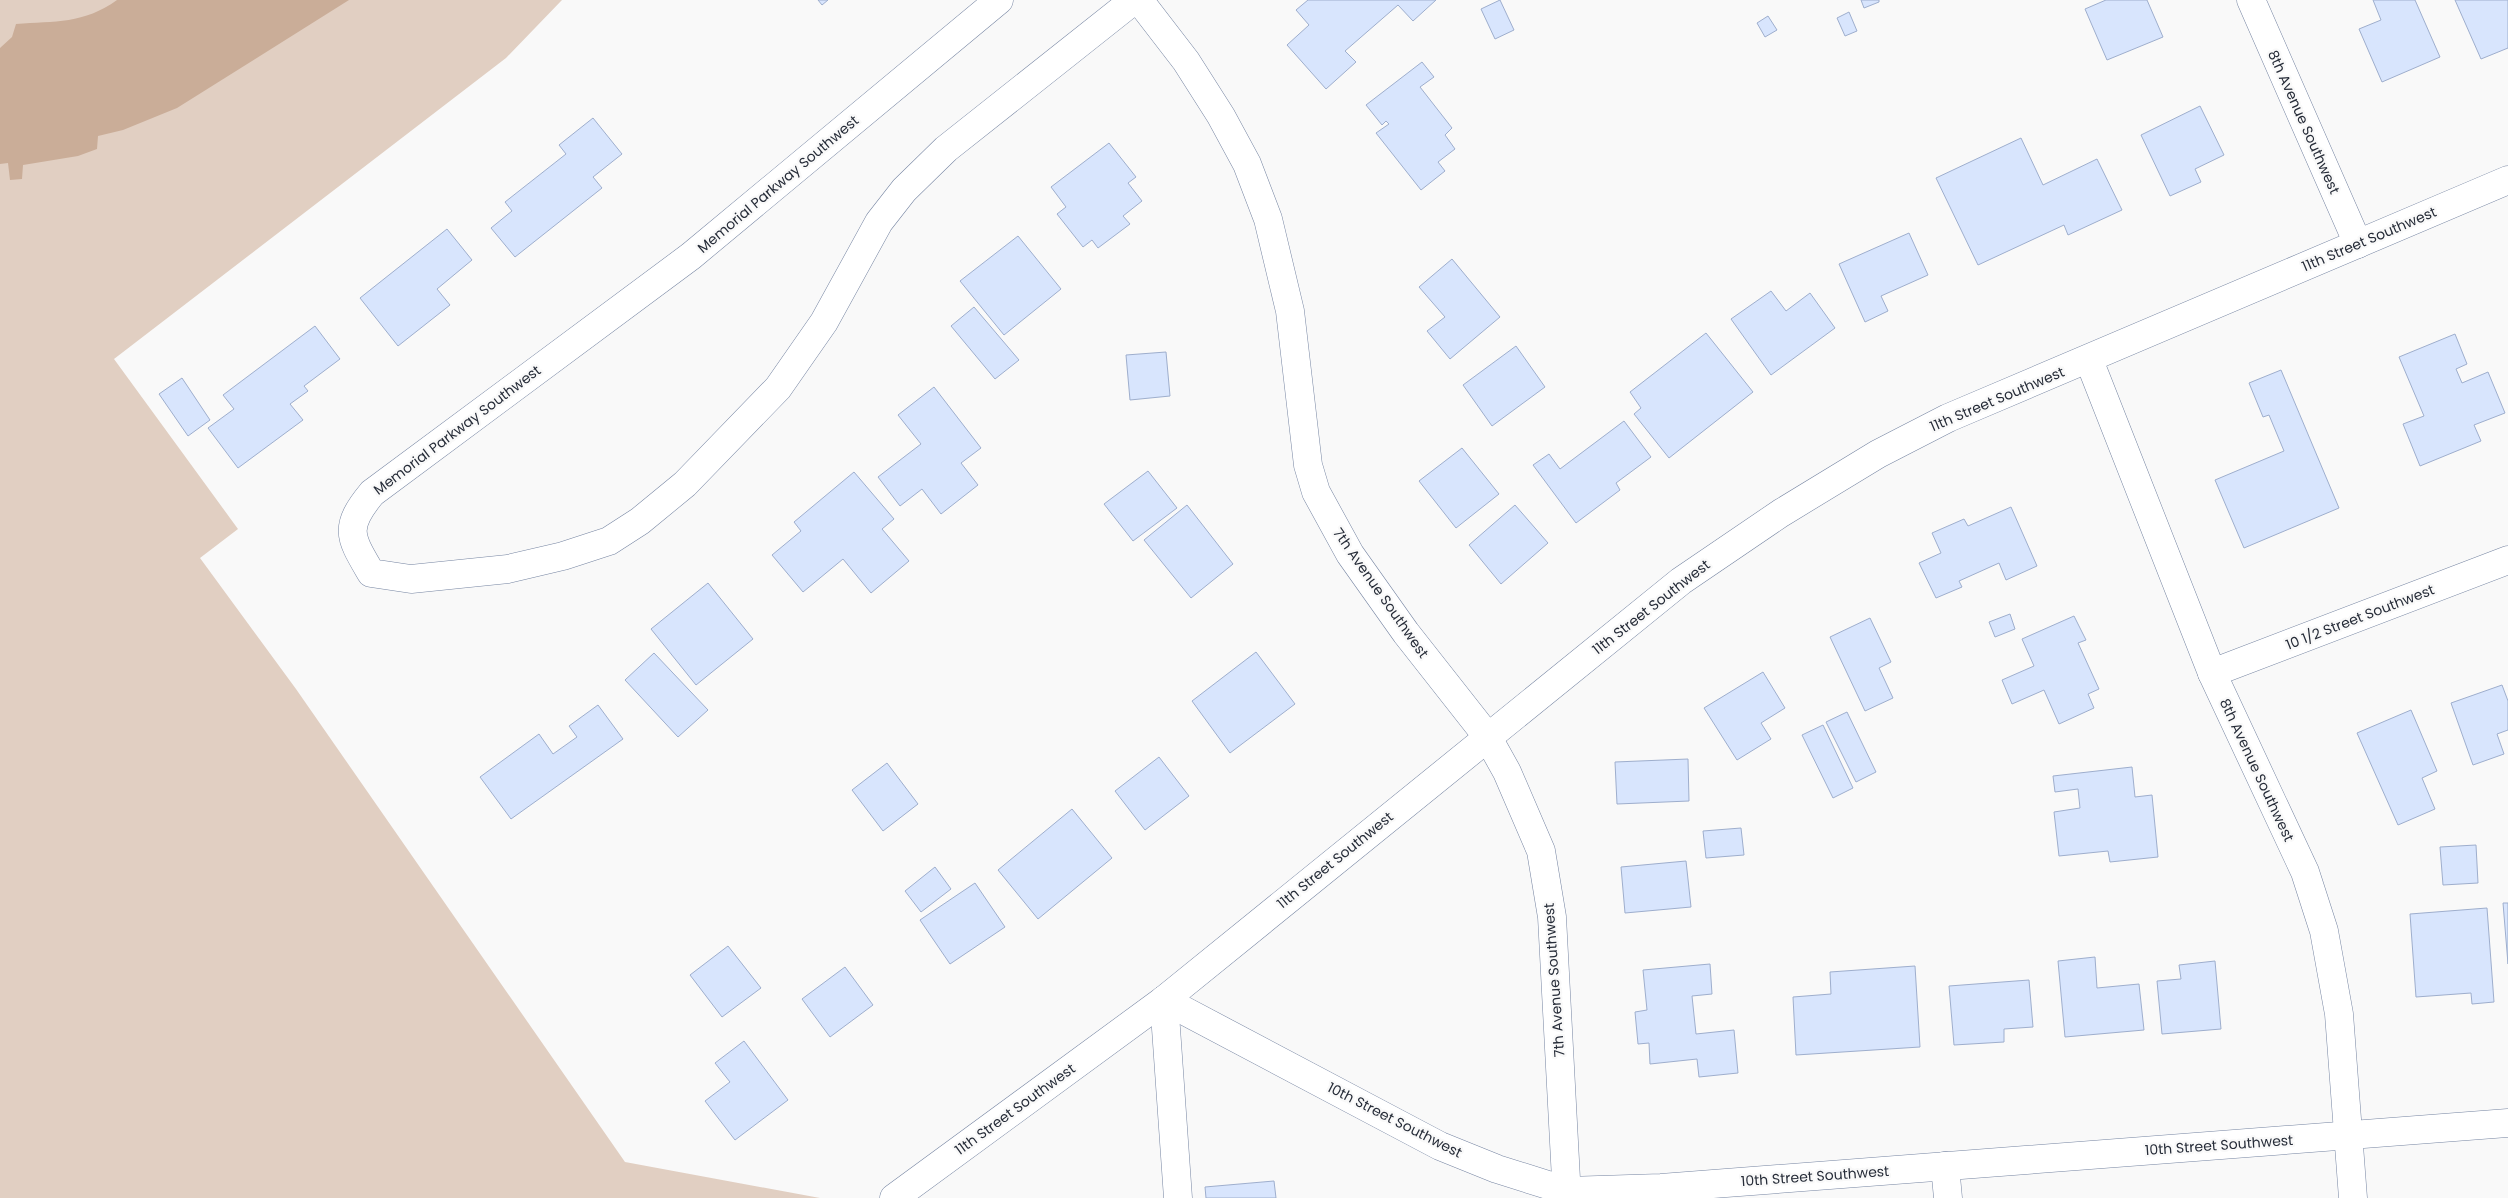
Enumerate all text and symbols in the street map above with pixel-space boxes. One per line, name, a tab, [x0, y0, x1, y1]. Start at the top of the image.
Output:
street label: 8th Avenue Southwest	[2263, 47, 2345, 197]
street label: Memorial Parkway Southwest	[693, 111, 863, 257]
street label: 11th Street Southwest	[2299, 202, 2439, 276]
street label: Memorial Parkway Southwest	[369, 360, 545, 500]
street label: 11th Street Southwest	[1927, 362, 2067, 436]
street label: 7th Avenue Southwest	[1328, 524, 1434, 662]
street label: 11th Street Southwest	[1588, 555, 1714, 659]
street label: 10 1/2 Street Southwest	[2283, 579, 2437, 655]
street label: 8th Avenue Southwest	[2215, 695, 2299, 845]
street label: 11th Street Southwest	[1273, 807, 1397, 913]
street label: 7th Avenue Southwest	[1539, 902, 1569, 1058]
street label: 11th Street Southwest	[951, 1059, 1079, 1159]
street label: 10th Street Southwest	[1324, 1077, 1466, 1163]
street label: 10th Street Southwest	[2144, 1130, 2294, 1160]
street label: 10th Street Southwest	[1740, 1161, 1890, 1191]

